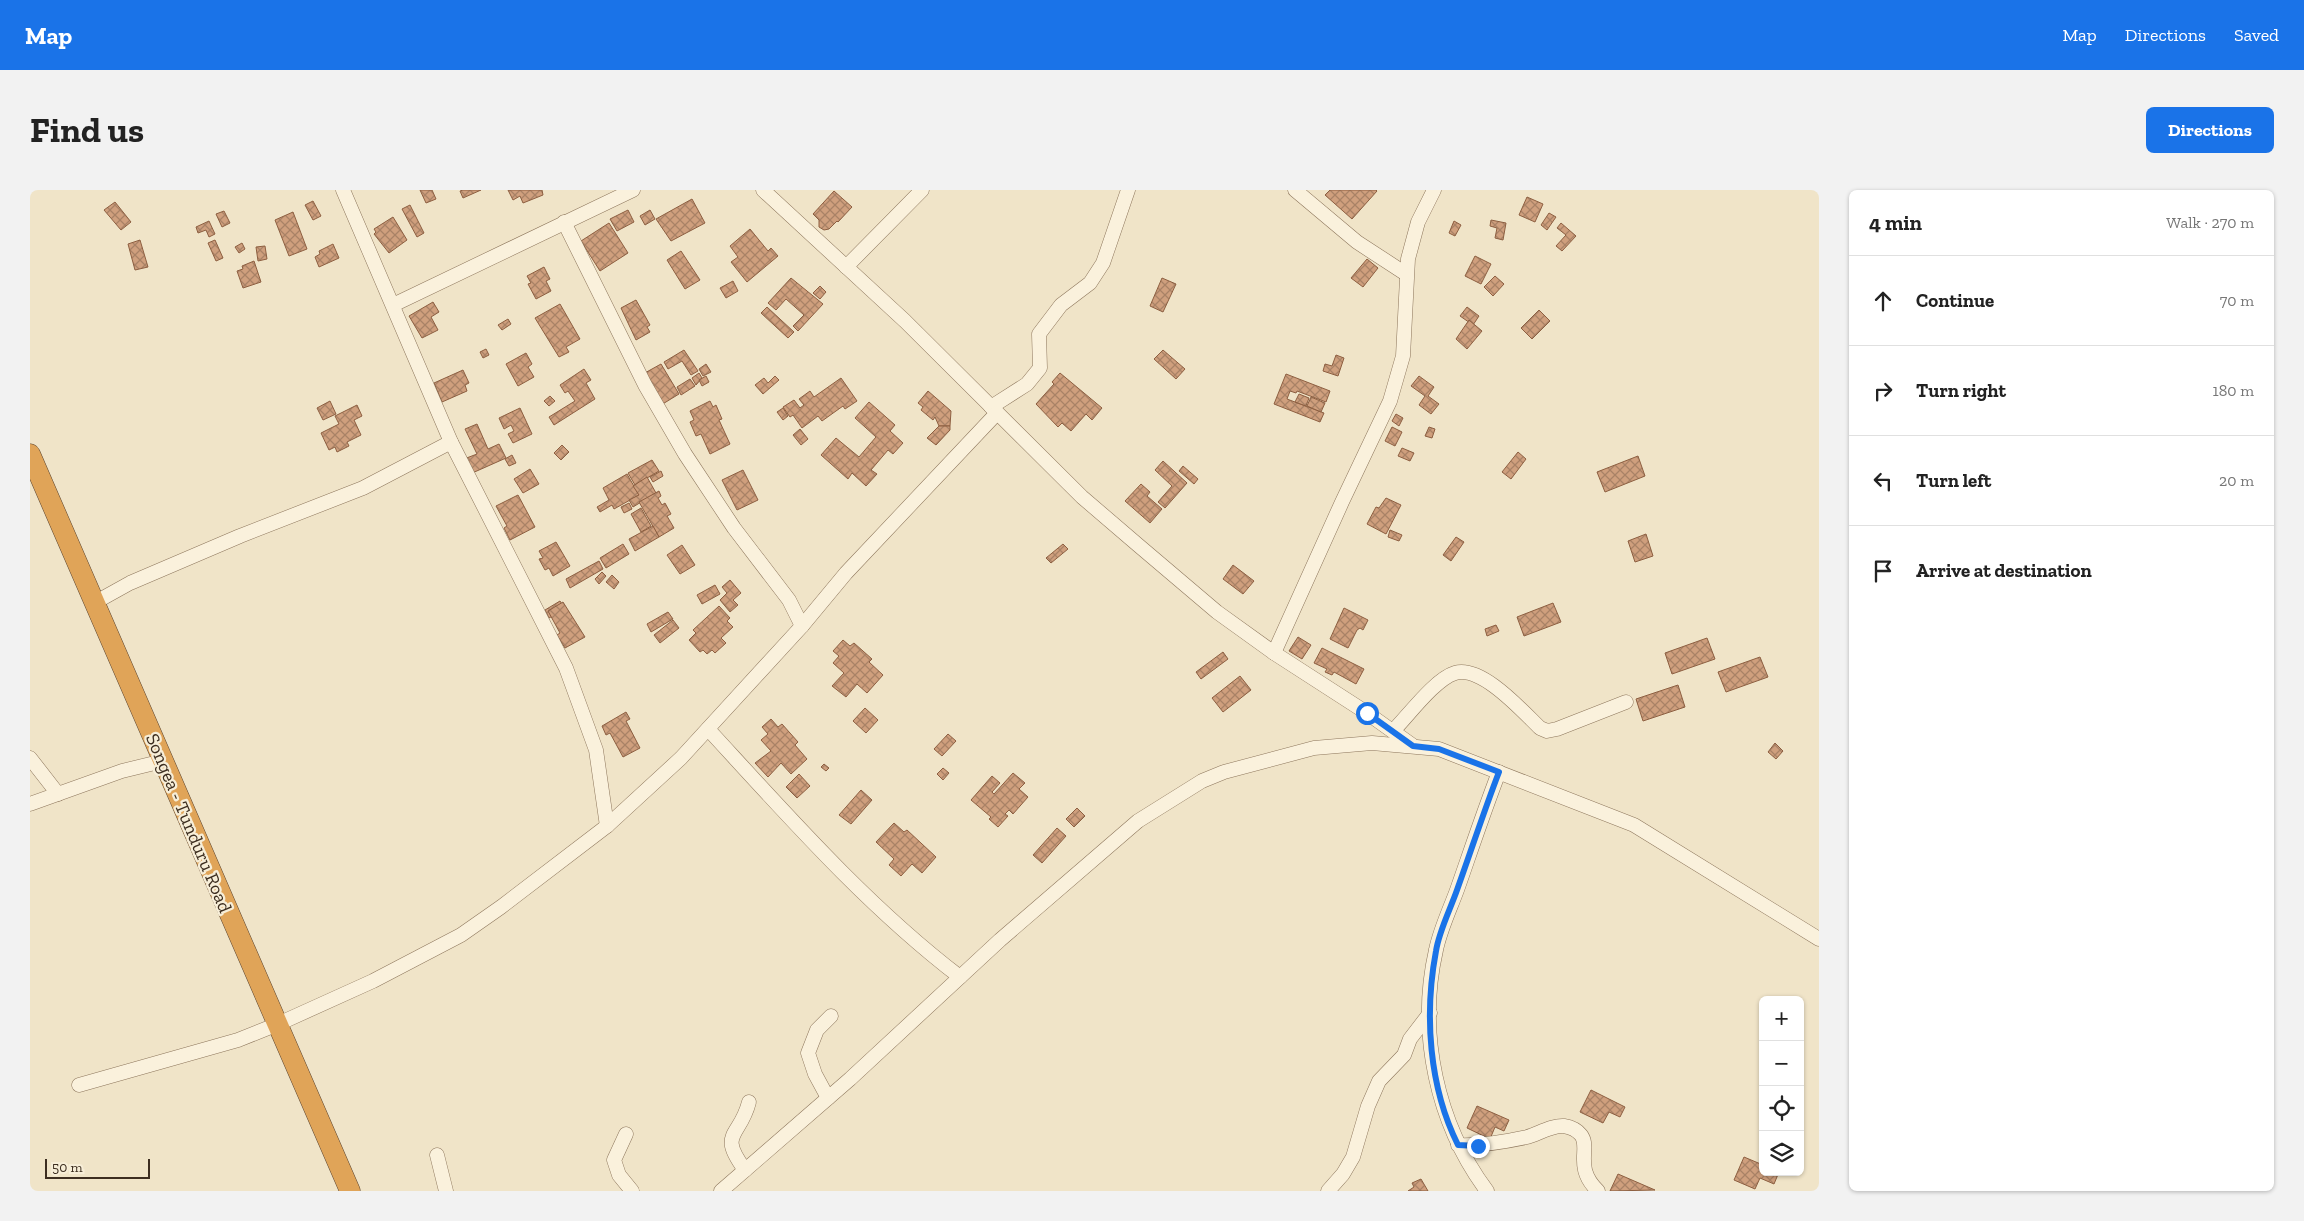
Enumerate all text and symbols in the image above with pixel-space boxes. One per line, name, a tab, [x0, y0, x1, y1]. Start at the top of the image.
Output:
text: Map	[25, 21, 72, 50]
text: Map	[2062, 24, 2097, 46]
text: Directions	[2125, 24, 2206, 46]
text: Saved	[2234, 24, 2279, 46]
button: Directions	[2146, 107, 2274, 153]
text: Find us	[30, 109, 144, 151]
text: 4 min	[1869, 210, 1922, 235]
text: Walk · 270 m	[2166, 213, 2254, 232]
icon: ahead	[1869, 287, 1897, 315]
text: Continue	[1916, 289, 1994, 312]
text: 70 m	[2220, 291, 2254, 310]
icon: right	[1869, 377, 1897, 405]
text: Turn right	[1916, 379, 2006, 402]
text: 180 m	[2213, 381, 2254, 400]
icon: left	[1869, 467, 1897, 495]
text: Turn left	[1916, 469, 1991, 492]
text: 20 m	[2219, 471, 2254, 490]
icon: arrive	[1869, 557, 1897, 585]
text: Arrive at destination	[1916, 559, 2092, 582]
route start	[1356, 702, 1379, 725]
street label: Songea - Tunduru Road	[141, 730, 237, 917]
map controls	[1759, 996, 1804, 1176]
button: +	[1759, 996, 1804, 1041]
button: −	[1759, 1041, 1804, 1086]
button: locate	[1759, 1086, 1804, 1131]
button: layers	[1759, 1131, 1804, 1176]
route end	[1467, 1135, 1490, 1158]
scale bar	[45, 1156, 150, 1179]
text: 50 m	[52, 1159, 83, 1176]

